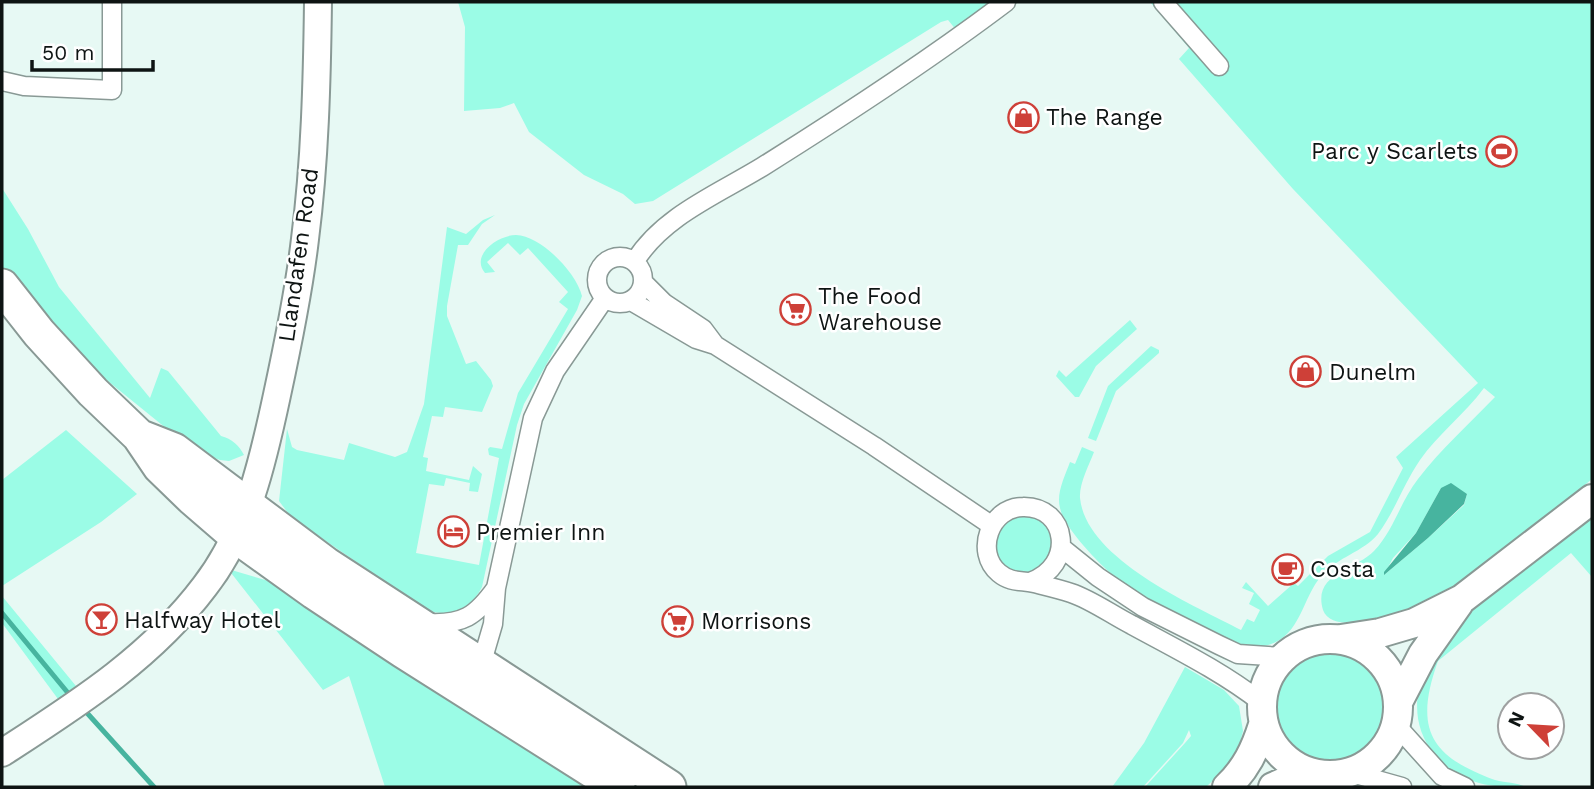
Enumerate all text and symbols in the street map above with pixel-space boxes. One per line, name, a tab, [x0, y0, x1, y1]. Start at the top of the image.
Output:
scale bar	[32, 28, 152, 72]
text: 50 m	[42, 40, 94, 65]
shop icon: The Range	[1006, 100, 1040, 134]
place label: The Range	[1046, 104, 1163, 131]
sports icon: Parc y Scarlets	[1484, 134, 1518, 168]
place label: Parc y Scarlets	[1311, 138, 1478, 165]
street label: Llandafen Road	[273, 166, 324, 344]
place label: The Food Warehouse	[818, 283, 942, 336]
supermarket icon: The Food Warehouse	[778, 292, 812, 326]
shop icon: Dunelm	[1289, 355, 1323, 389]
place label: Dunelm	[1329, 359, 1416, 386]
hotel icon: Premier Inn	[436, 515, 470, 549]
place label: Premier Inn	[476, 519, 606, 546]
cafe icon: Costa	[1270, 552, 1304, 586]
place label: Costa	[1310, 556, 1374, 583]
bar icon: Halfway Hotel	[84, 603, 118, 637]
supermarket icon: Morrisons	[661, 604, 695, 638]
place label: Halfway Hotel	[124, 607, 281, 634]
place label: Morrisons	[701, 608, 811, 635]
north arrow	[1496, 691, 1566, 761]
text: N	[1503, 708, 1529, 730]

